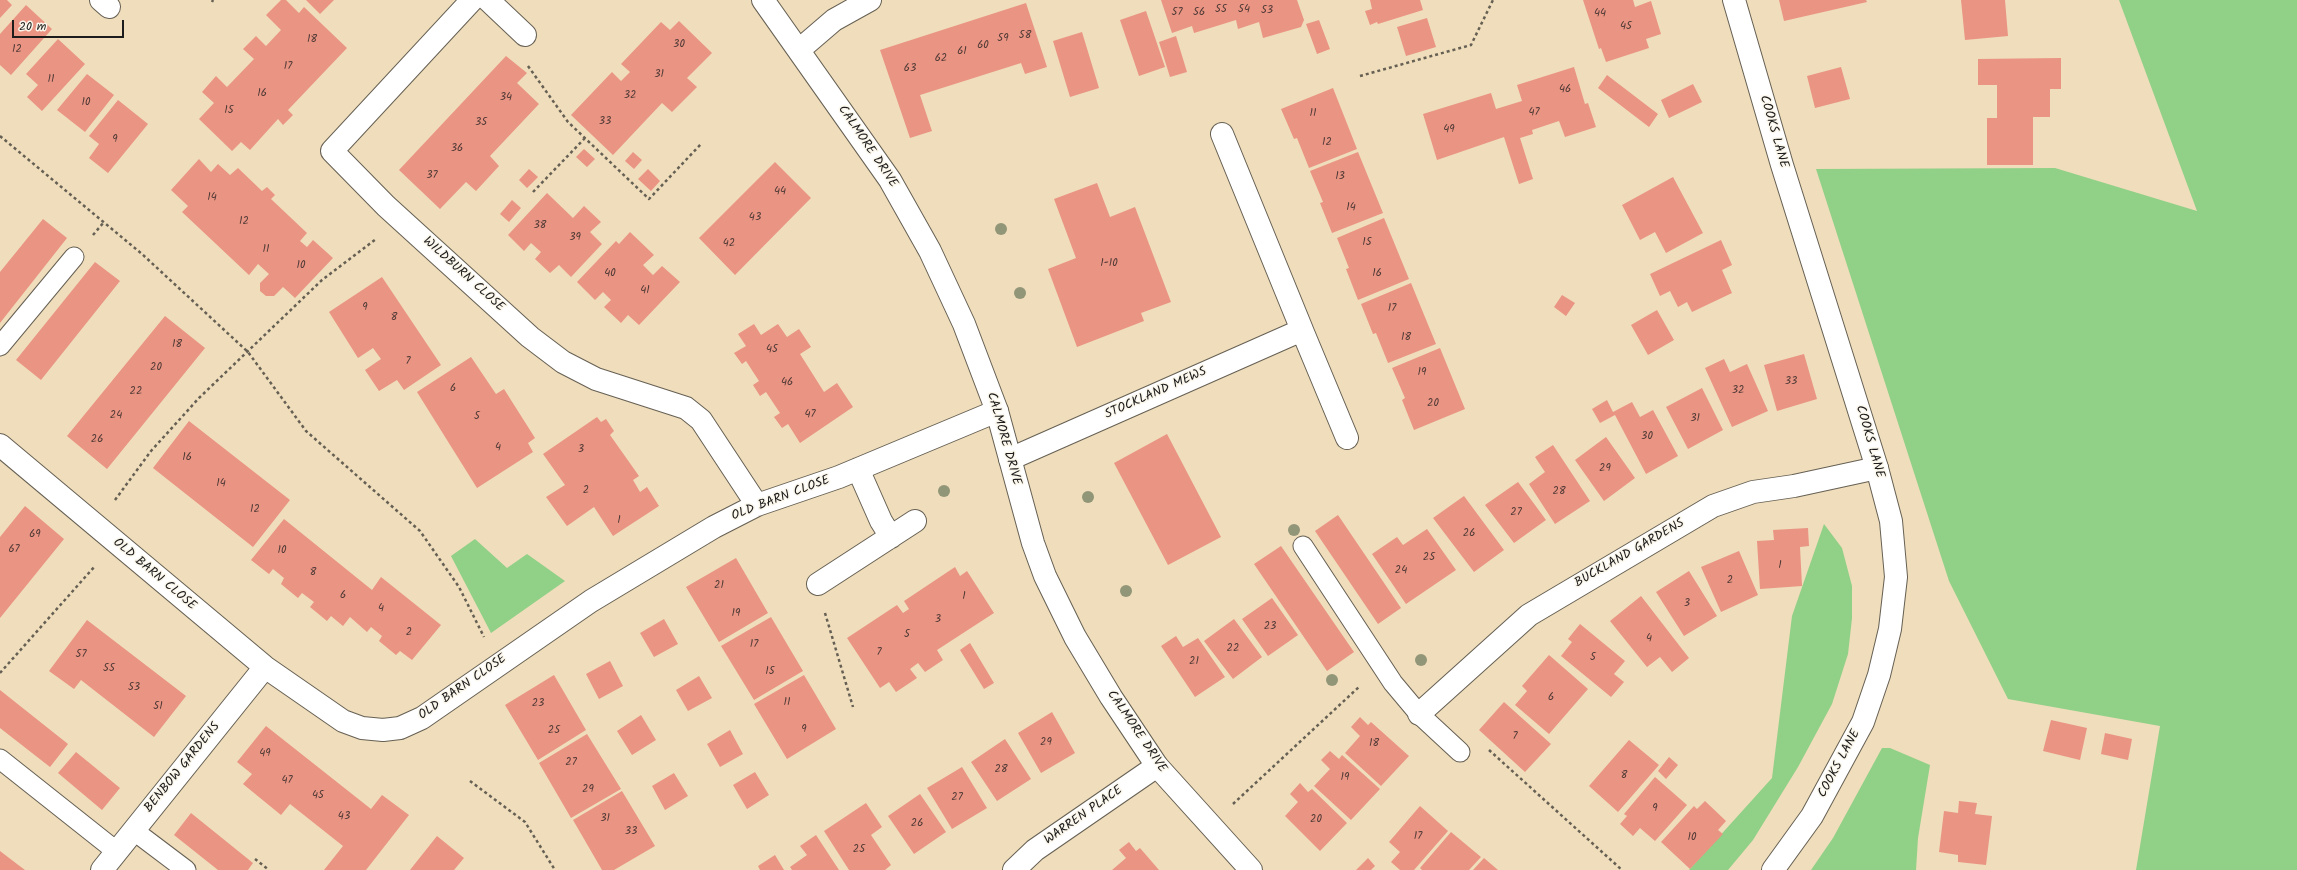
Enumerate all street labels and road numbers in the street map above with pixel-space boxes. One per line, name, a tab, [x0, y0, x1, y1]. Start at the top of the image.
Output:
street label: COOKS LANE	[1755, 94, 1791, 170]
street label: CALMORE DRIVE	[834, 103, 900, 191]
street label: WILDBURN CLOSE	[419, 234, 507, 316]
street label: STOCKLAND MEWS	[1103, 365, 1209, 423]
street label: CALMORE DRIVE	[982, 391, 1024, 487]
street label: COOKS LANE	[1851, 404, 1887, 480]
street label: OLD BARN CLOSE	[730, 473, 832, 525]
street label: BUCKLAND GARDENS	[1572, 516, 1688, 592]
street label: OLD BARN CLOSE	[109, 536, 199, 614]
street label: OLD BARN CLOSE	[416, 652, 510, 724]
street label: CALMORE DRIVE	[1103, 688, 1169, 776]
street label: BENBOW GARDENS	[142, 720, 224, 816]
street label: COOKS LANE	[1816, 727, 1864, 801]
street label: WARREN PLACE	[1042, 783, 1126, 849]

